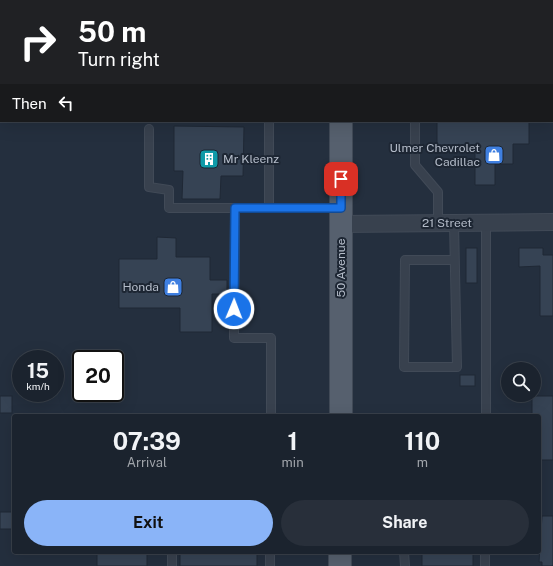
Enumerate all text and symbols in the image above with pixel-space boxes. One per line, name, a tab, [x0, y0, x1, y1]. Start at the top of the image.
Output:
text: 50 m	[78, 15, 146, 48]
icon: right	[12, 16, 64, 68]
text: Turn right	[78, 49, 160, 70]
icon: left	[55, 92, 77, 114]
text: Then	[12, 95, 47, 112]
place label: Ulmer Chevrolet Cadillac	[389, 141, 480, 169]
shop icon: Ulmer Chevrolet Cadillac	[483, 144, 505, 166]
building icon: Mr Kleenz	[198, 148, 220, 170]
place label: Mr Kleenz	[223, 152, 279, 166]
pin	[324, 162, 358, 196]
icon: arrive	[330, 168, 352, 190]
street label: 21 Street	[422, 216, 472, 230]
street label: 50 Avenue	[334, 238, 348, 298]
shop icon: Honda	[162, 276, 184, 298]
place label: Honda	[122, 280, 159, 294]
position arrow	[213, 288, 255, 330]
speed limit sign: 20	[72, 350, 124, 402]
text: 15	[27, 359, 49, 383]
map controls	[501, 362, 541, 402]
button: search	[501, 362, 541, 402]
text: km/h	[26, 380, 50, 392]
text: 07:39	[113, 427, 181, 455]
text: 1	[287, 427, 298, 455]
text: 110	[404, 427, 440, 455]
text: Arrival	[127, 455, 167, 470]
text: min	[282, 455, 304, 470]
text: m	[417, 455, 428, 470]
button: Exit	[24, 500, 273, 546]
button: Share	[281, 500, 529, 546]

